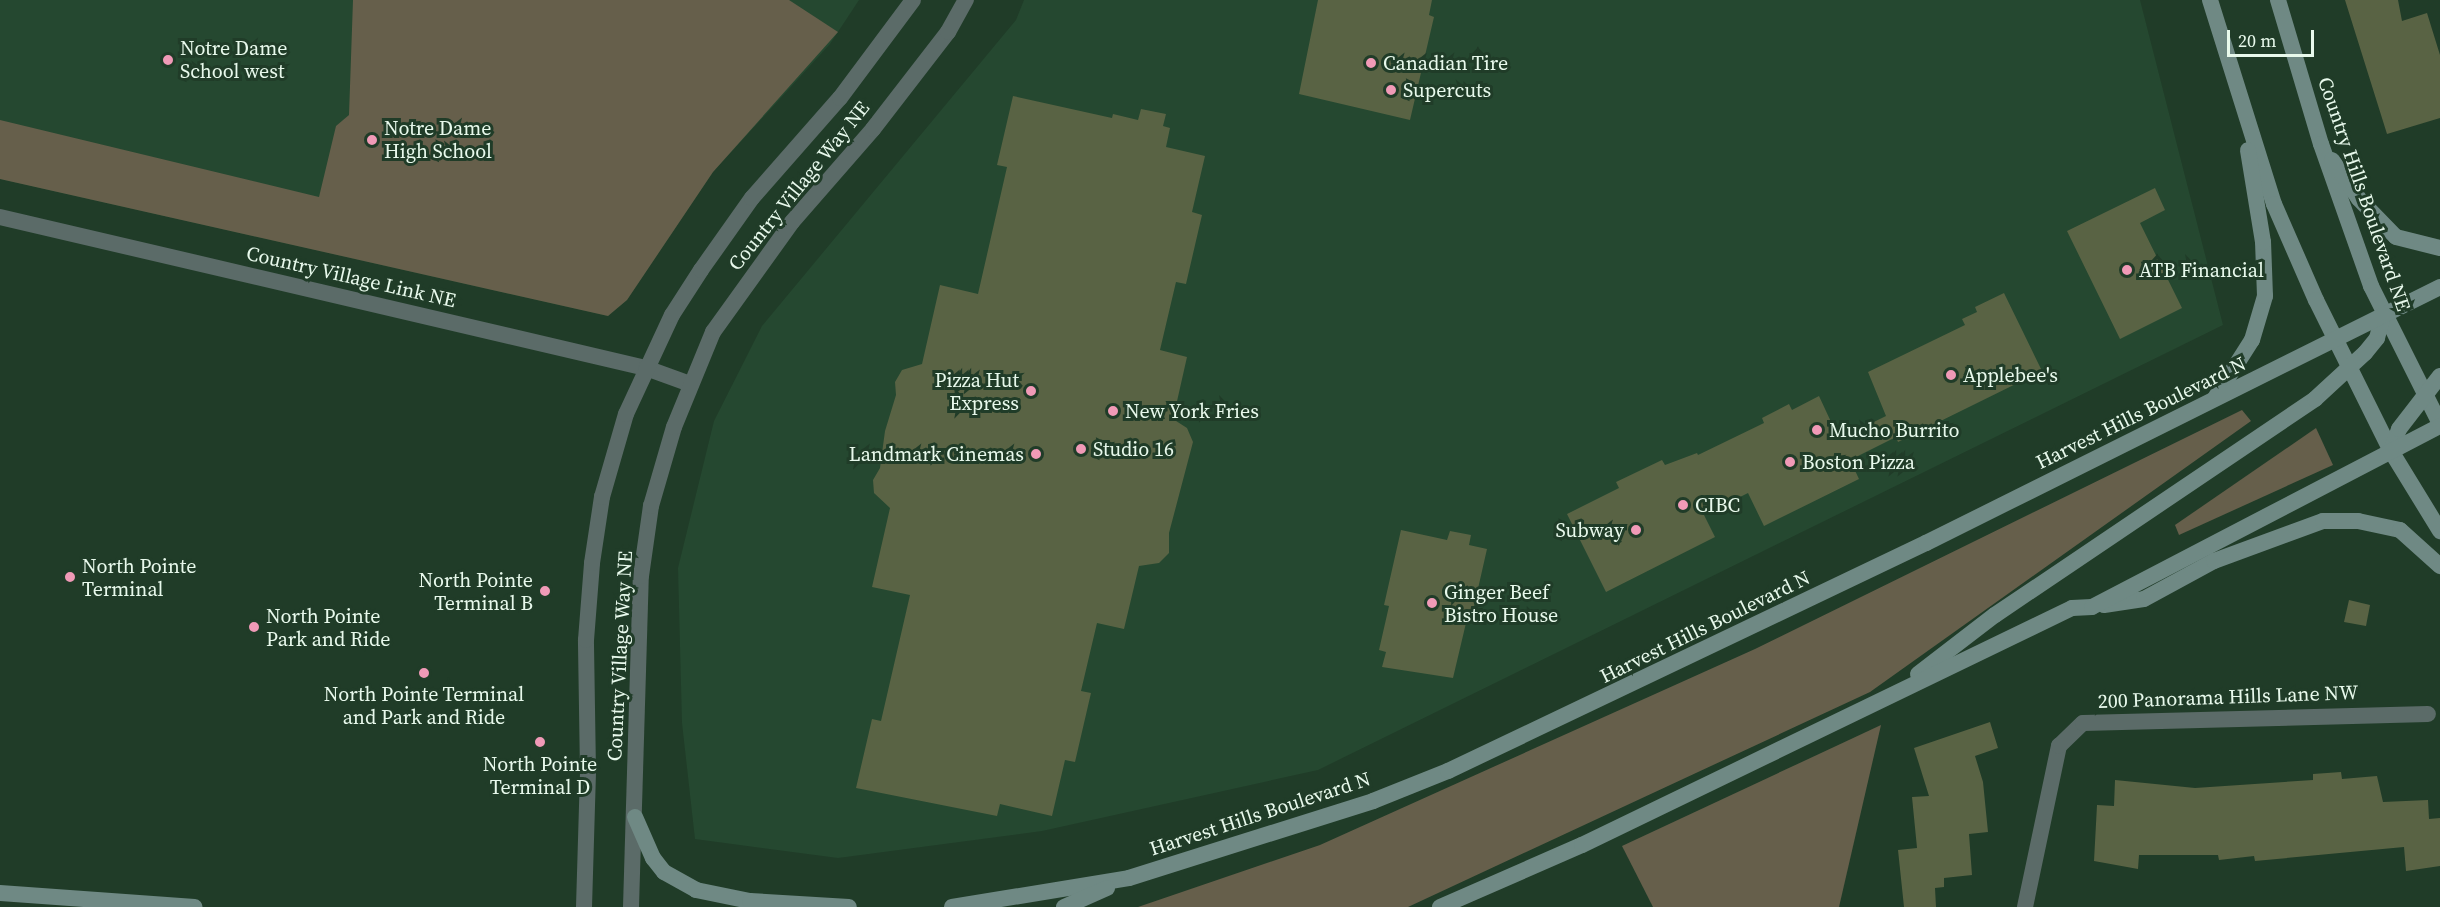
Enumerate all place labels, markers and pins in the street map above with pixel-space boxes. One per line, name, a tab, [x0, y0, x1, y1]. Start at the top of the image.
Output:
place label: Notre Dame School west	[180, 36, 287, 83]
place label: Canadian Tire	[1383, 51, 1509, 75]
marker: Notre Dame School west	[161, 53, 175, 67]
marker: Canadian Tire	[1364, 56, 1378, 70]
place label: Supercuts	[1403, 78, 1491, 102]
marker: Supercuts	[1384, 83, 1398, 97]
place label: Notre Dame High School	[384, 116, 492, 163]
marker: Notre Dame High School	[365, 133, 379, 147]
place label: ATB Financial	[2139, 258, 2264, 282]
marker: ATB Financial	[2120, 263, 2134, 277]
place label: Applebee's	[1963, 363, 2058, 387]
place label: Pizza Hut Express	[934, 368, 1019, 415]
marker: Applebee's	[1944, 368, 1958, 382]
marker: Pizza Hut Express	[1024, 384, 1038, 398]
place label: New York Fries	[1125, 399, 1260, 423]
marker: New York Fries	[1106, 404, 1120, 418]
place label: Mucho Burrito	[1829, 418, 1959, 442]
marker: Mucho Burrito	[1810, 423, 1824, 437]
place label: Studio 16	[1093, 437, 1174, 461]
place label: Landmark Cinemas	[849, 442, 1024, 466]
marker: Studio 16	[1074, 442, 1088, 456]
marker: Landmark Cinemas	[1029, 447, 1043, 461]
place label: Boston Pizza	[1802, 450, 1915, 474]
marker: Boston Pizza	[1783, 455, 1797, 469]
place label: CIBC	[1695, 493, 1740, 517]
marker: CIBC	[1676, 498, 1690, 512]
place label: Subway	[1556, 518, 1624, 542]
marker: Subway	[1629, 523, 1643, 537]
place label: North Pointe Terminal	[82, 554, 196, 601]
place label: North Pointe Terminal B	[419, 568, 533, 615]
marker: North Pointe Terminal	[63, 570, 77, 584]
place label: Ginger Beef Bistro House	[1444, 580, 1558, 627]
marker: North Pointe Terminal B	[538, 584, 552, 598]
marker: Ginger Beef Bistro House	[1425, 596, 1439, 610]
place label: North Pointe Park and Ride	[266, 604, 390, 651]
marker: North Pointe Park and Ride	[247, 620, 261, 634]
marker: North Pointe Terminal and Park and Ride	[417, 666, 431, 680]
place label: North Pointe Terminal and Park and Ride	[324, 682, 524, 729]
marker: North Pointe Terminal D	[533, 735, 547, 749]
place label: North Pointe Terminal D	[483, 752, 597, 799]

